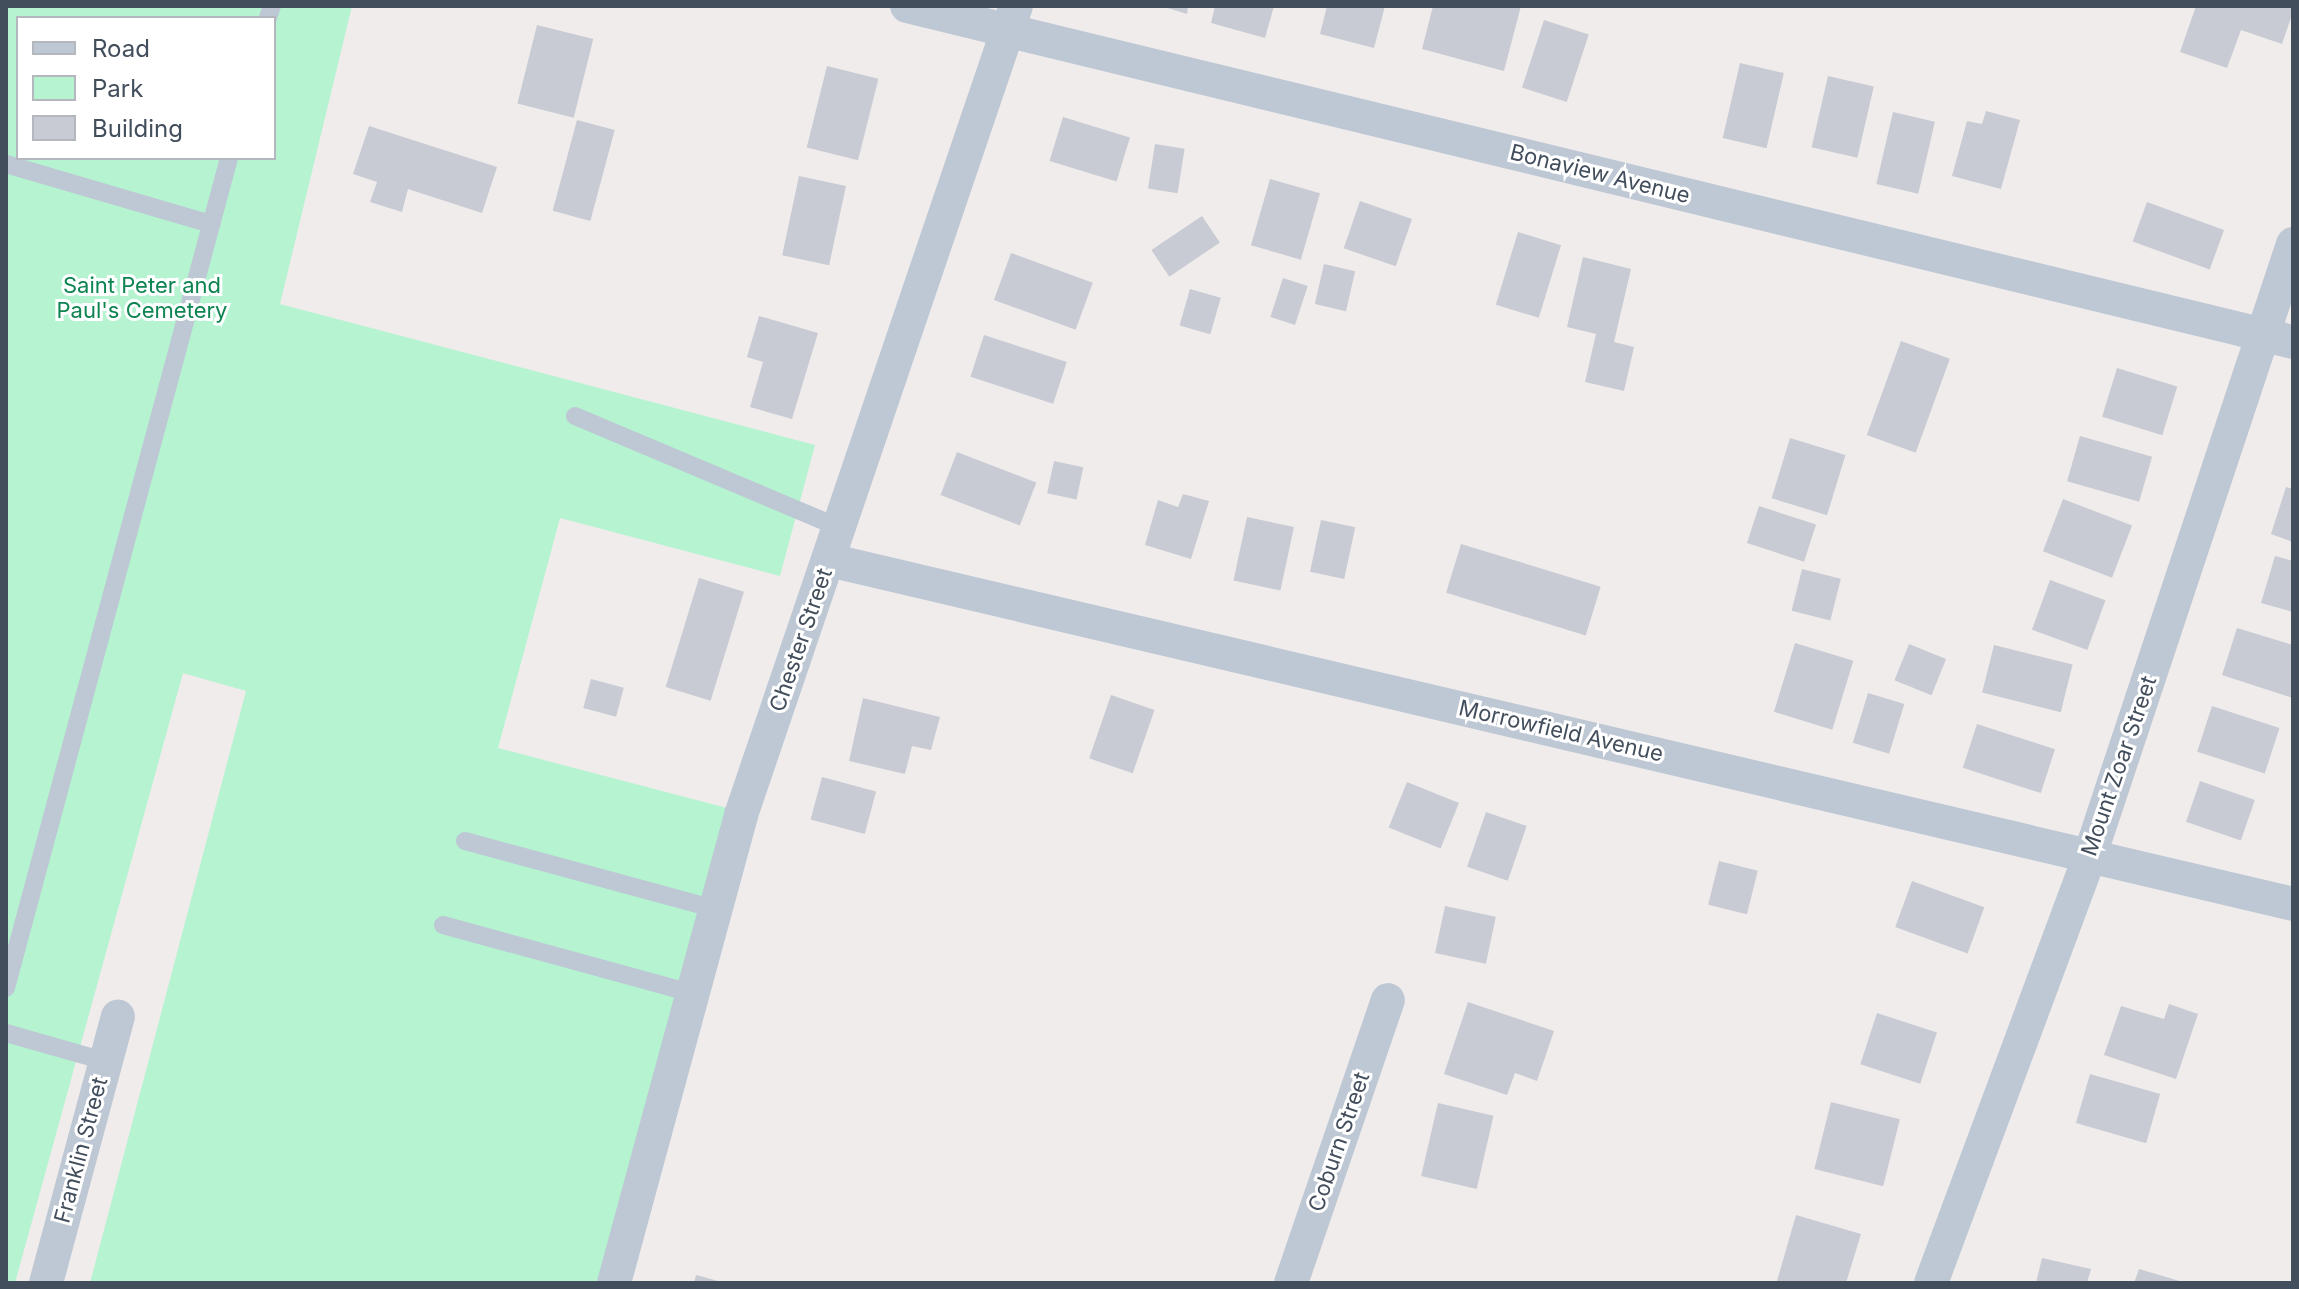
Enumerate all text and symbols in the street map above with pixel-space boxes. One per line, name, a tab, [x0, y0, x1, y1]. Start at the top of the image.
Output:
legend	[16, 16, 276, 160]
text: Road	[92, 34, 150, 63]
text: Park	[92, 74, 143, 103]
text: Building	[92, 114, 183, 143]
street label: Bonaview Avenue	[1507, 139, 1693, 209]
park label: Saint Peter and Paul's Cemetery	[57, 272, 227, 324]
street label: Chester Street	[764, 565, 838, 715]
street label: Mount Zoar Street	[2076, 673, 2162, 859]
street label: Morrowfield Avenue	[1456, 695, 1666, 767]
street label: Coburn Street	[1303, 1069, 1375, 1215]
street label: Franklin Street	[49, 1074, 113, 1226]

